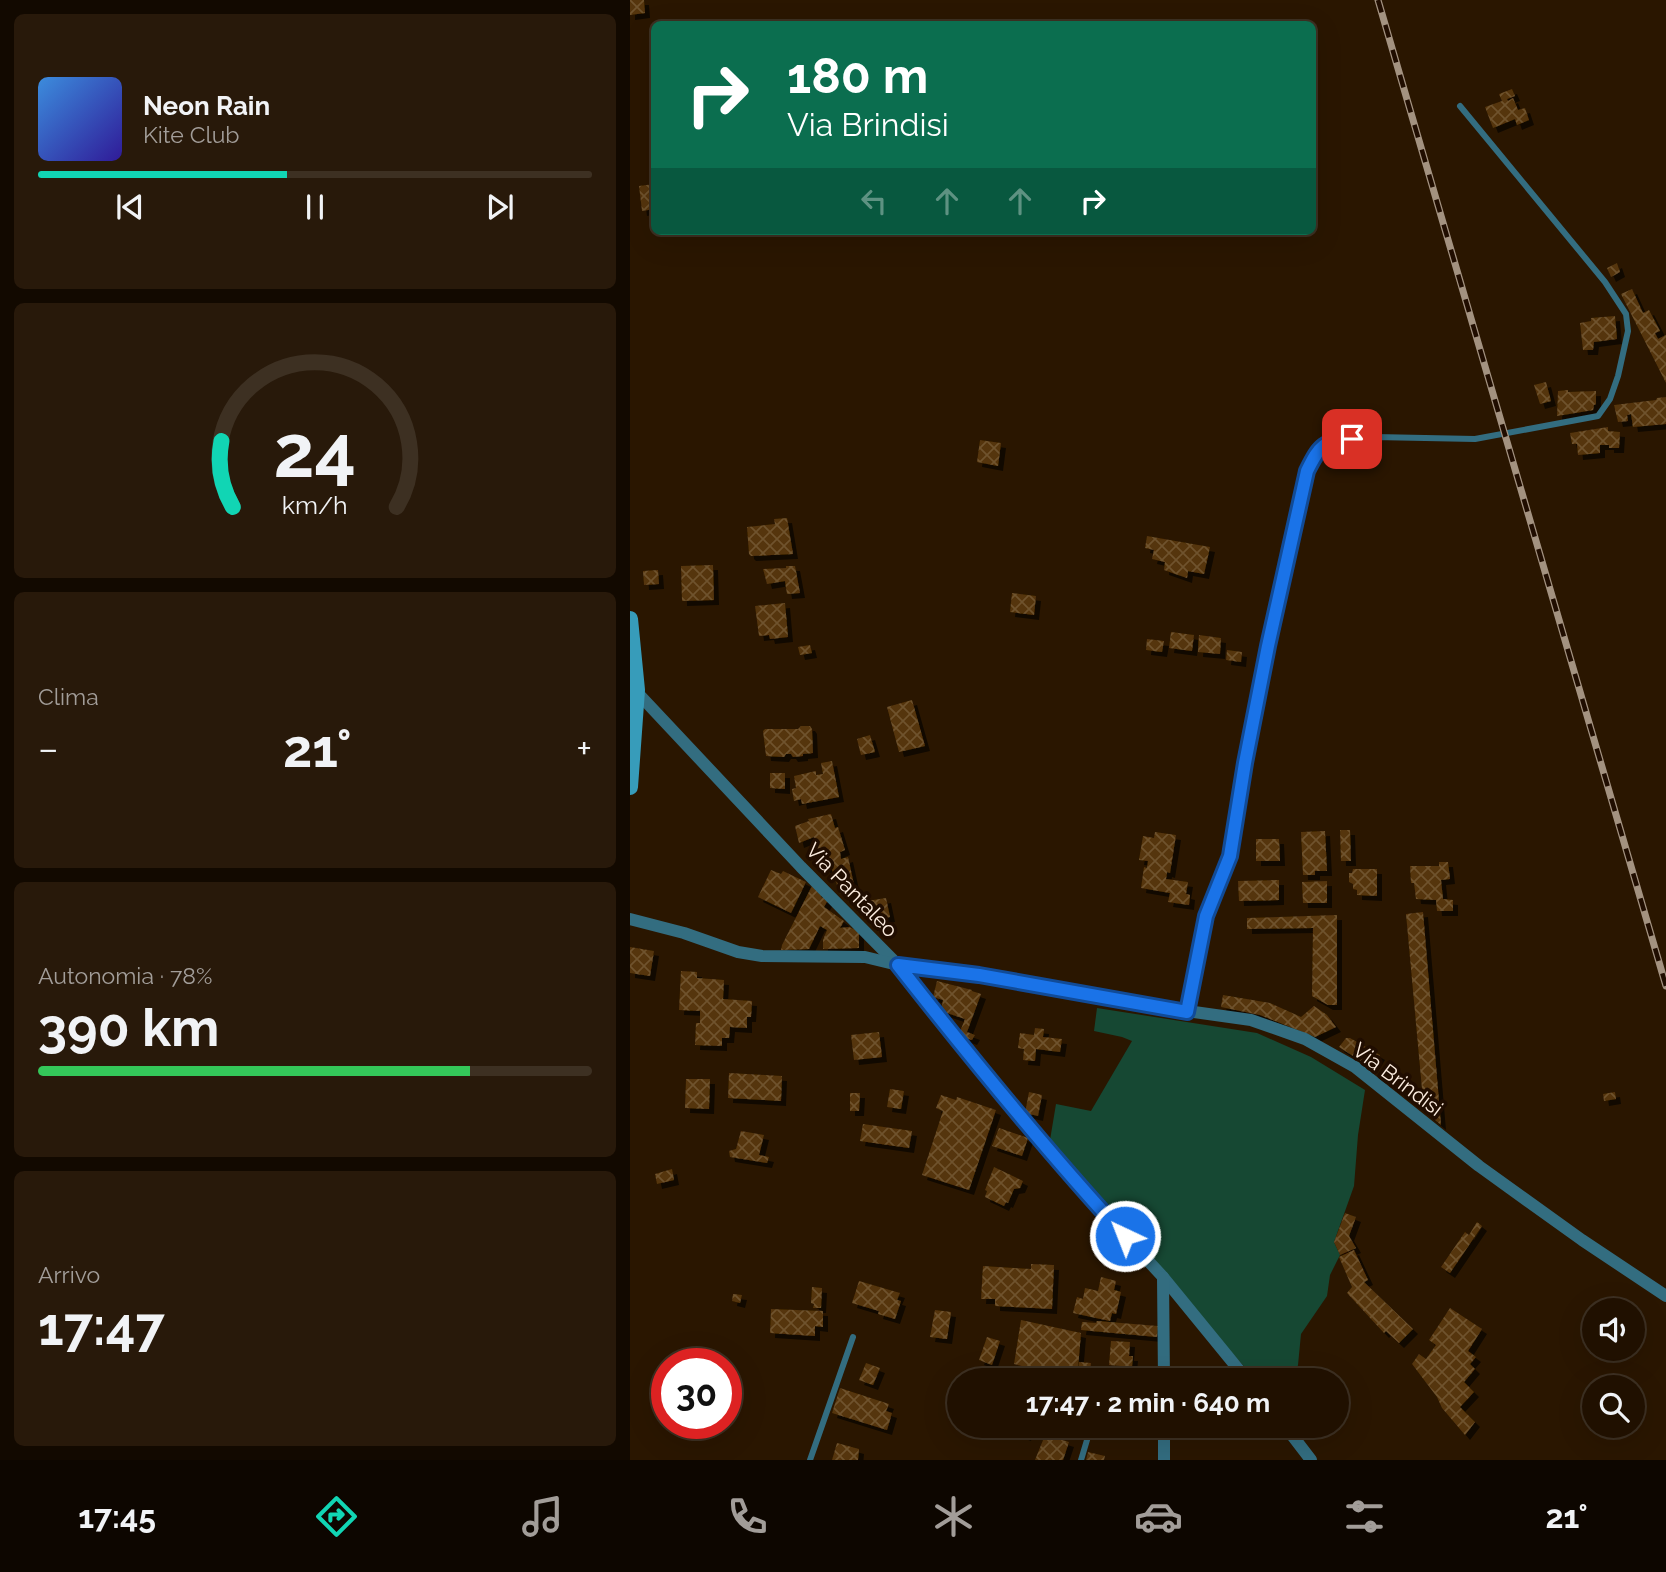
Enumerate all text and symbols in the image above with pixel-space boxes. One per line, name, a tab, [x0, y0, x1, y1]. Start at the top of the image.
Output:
text: 180 m	[787, 47, 928, 104]
icon: right	[672, 49, 763, 140]
text: Neon Rain	[143, 91, 270, 121]
text: Via Brindisi	[787, 106, 949, 143]
text: Kite Club	[143, 121, 240, 148]
icon: left	[855, 182, 893, 220]
icon: ahead	[928, 182, 966, 220]
icon: ahead	[1001, 182, 1039, 220]
icon: right	[1074, 182, 1112, 220]
icon: previous	[111, 188, 149, 226]
icon: pause	[296, 188, 334, 226]
icon: next	[481, 188, 519, 226]
text: 24	[274, 409, 356, 494]
pin	[1322, 409, 1382, 469]
icon: arrive	[1333, 420, 1371, 458]
text: km/h	[282, 490, 348, 520]
text: Clima	[38, 683, 99, 710]
text: 21°	[283, 718, 352, 779]
text: −	[38, 726, 58, 771]
text: +	[576, 726, 592, 771]
street label: Via Pantaleo	[801, 838, 903, 942]
text: Autonomia · 78%	[38, 962, 212, 989]
text: 390 km	[38, 997, 219, 1058]
street label: Via Brindisi	[1348, 1037, 1448, 1121]
position arrow	[1088, 1199, 1162, 1273]
text: Arrivo	[38, 1261, 100, 1288]
text: 17:47	[38, 1296, 165, 1357]
map controls	[1582, 1298, 1645, 1438]
button: sound	[1582, 1298, 1645, 1361]
speed limit sign: 30	[651, 1348, 742, 1439]
button: search	[1582, 1375, 1645, 1438]
text: 17:47 · 2 min · 640 m	[1026, 1388, 1270, 1418]
icon: directions	[312, 1492, 361, 1541]
icon: music	[518, 1492, 567, 1541]
icon: phone	[723, 1492, 772, 1541]
icon: climate	[929, 1492, 978, 1541]
icon: car	[1134, 1492, 1183, 1541]
icon: filters	[1340, 1492, 1389, 1541]
text: 17:45	[78, 1498, 156, 1535]
text: 21°	[1545, 1498, 1588, 1535]

